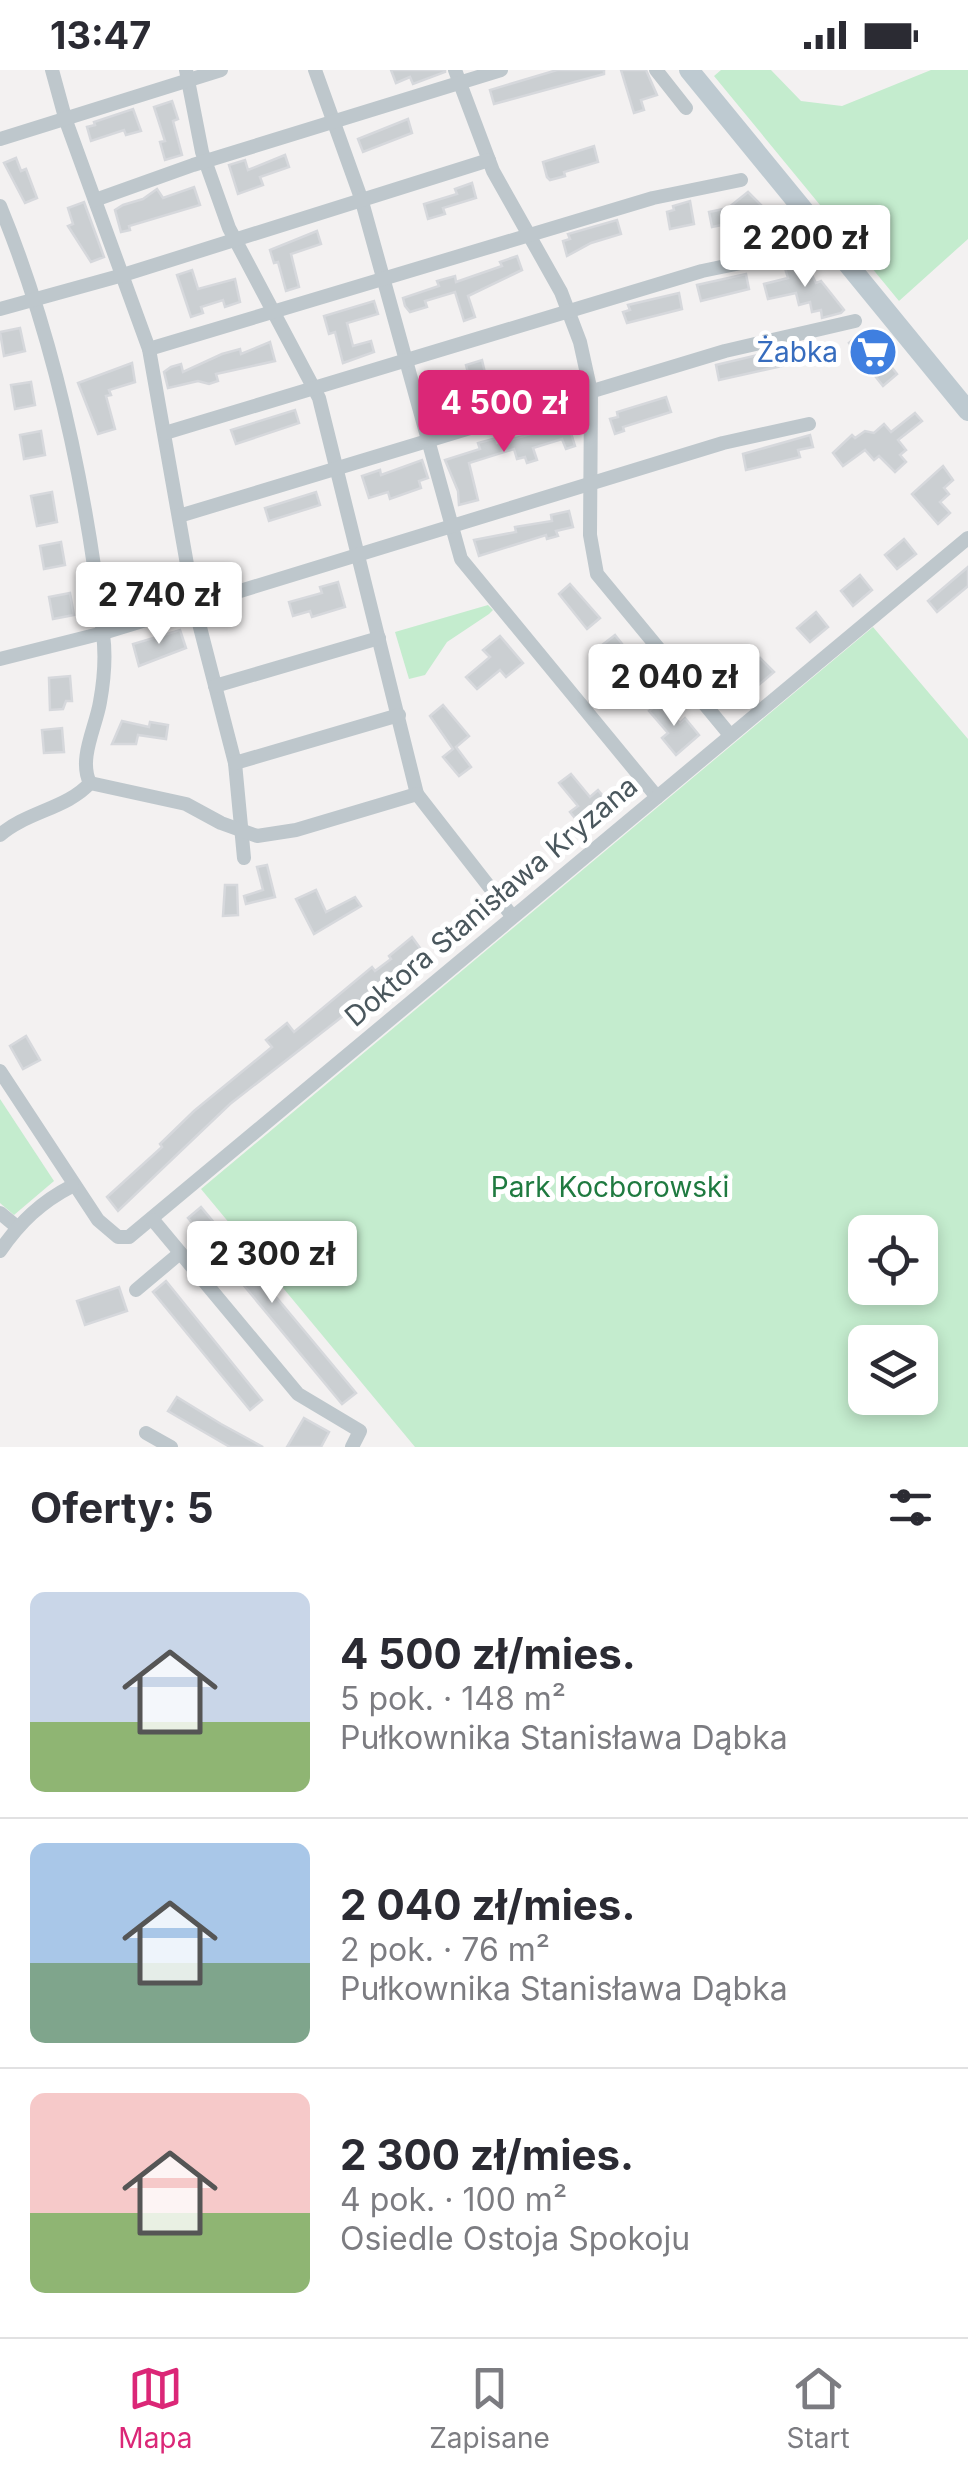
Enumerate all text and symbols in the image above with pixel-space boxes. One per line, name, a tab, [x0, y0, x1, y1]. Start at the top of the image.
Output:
text: 13:47	[50, 12, 151, 58]
pin: 2 200 zł	[702, 205, 908, 290]
text: 2 200 zł	[742, 218, 868, 257]
supermarket icon: Żabka	[847, 326, 899, 378]
place label: Żabka	[756, 335, 838, 369]
pin: 4 500 zł	[401, 370, 607, 455]
text: 4 500 zł	[440, 383, 568, 422]
pin: 2 740 zł	[56, 562, 262, 647]
text: 2 740 zł	[98, 575, 220, 614]
pin: 2 040 zł	[571, 644, 777, 729]
text: 2 040 zł	[610, 657, 738, 696]
street label: Doktora Stanisława Kryzana	[338, 769, 644, 1033]
park label: Park Kocborowski	[491, 1170, 729, 1204]
map controls	[848, 1215, 938, 1415]
button: locate	[848, 1215, 938, 1305]
pin: 2 300 zł	[169, 1221, 375, 1306]
text: 2 300 zł	[209, 1234, 335, 1273]
button: layers	[848, 1325, 938, 1415]
icon: filters	[883, 1480, 938, 1535]
text: Oferty: 5	[30, 1482, 214, 1533]
text: 4 500 zł/mies.	[340, 1628, 636, 1679]
icon: home	[110, 1632, 230, 1752]
text: 5 pok. · 148 m²	[340, 1679, 566, 1718]
text: Pułkownika Stanisława Dąbka	[340, 1718, 788, 1757]
text: 2 040 zł/mies.	[340, 1879, 635, 1930]
icon: home	[110, 1883, 230, 2003]
text: 2 pok. · 76 m²	[340, 1930, 550, 1969]
text: Pułkownika Stanisława Dąbka	[340, 1969, 788, 2008]
text: 2 300 zł/mies.	[340, 2129, 634, 2180]
icon: home	[110, 2133, 230, 2253]
text: 4 pok. · 100 m²	[340, 2180, 567, 2219]
text: Osiedle Ostoja Spokoju	[340, 2219, 690, 2258]
tab: Mapa	[118, 2361, 193, 2455]
tab: Zapisane	[429, 2361, 550, 2455]
tab: Start	[787, 2361, 850, 2455]

